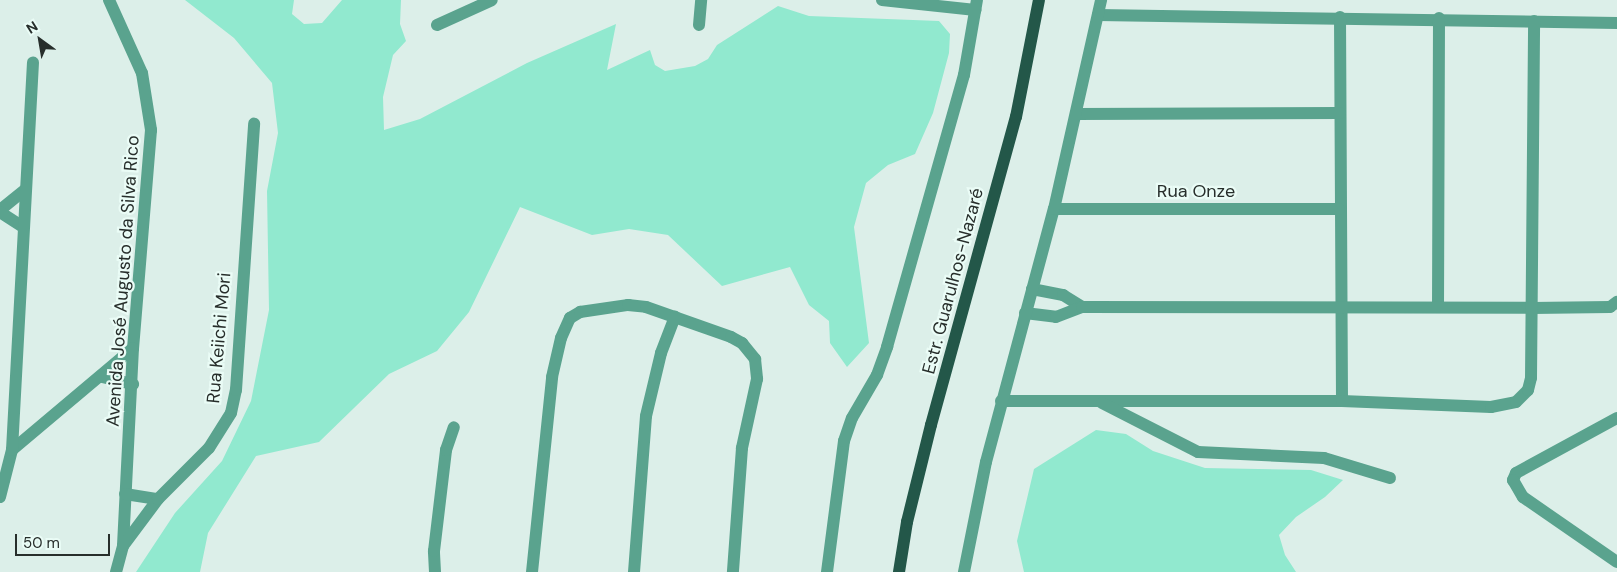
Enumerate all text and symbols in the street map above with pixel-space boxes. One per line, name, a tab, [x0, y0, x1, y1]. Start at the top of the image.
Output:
north arrow	[15, 15, 65, 65]
text: N	[23, 17, 41, 38]
street label: Avenida José Augusto da Silva Rico	[102, 135, 144, 427]
street label: Rua Onze	[1157, 180, 1235, 202]
street label: Estr. Guarulhos-Nazaré	[918, 186, 988, 376]
street label: Rua Keiichi Mori	[203, 272, 235, 404]
scale bar	[18, 524, 112, 556]
text: 50 m	[23, 533, 60, 553]

